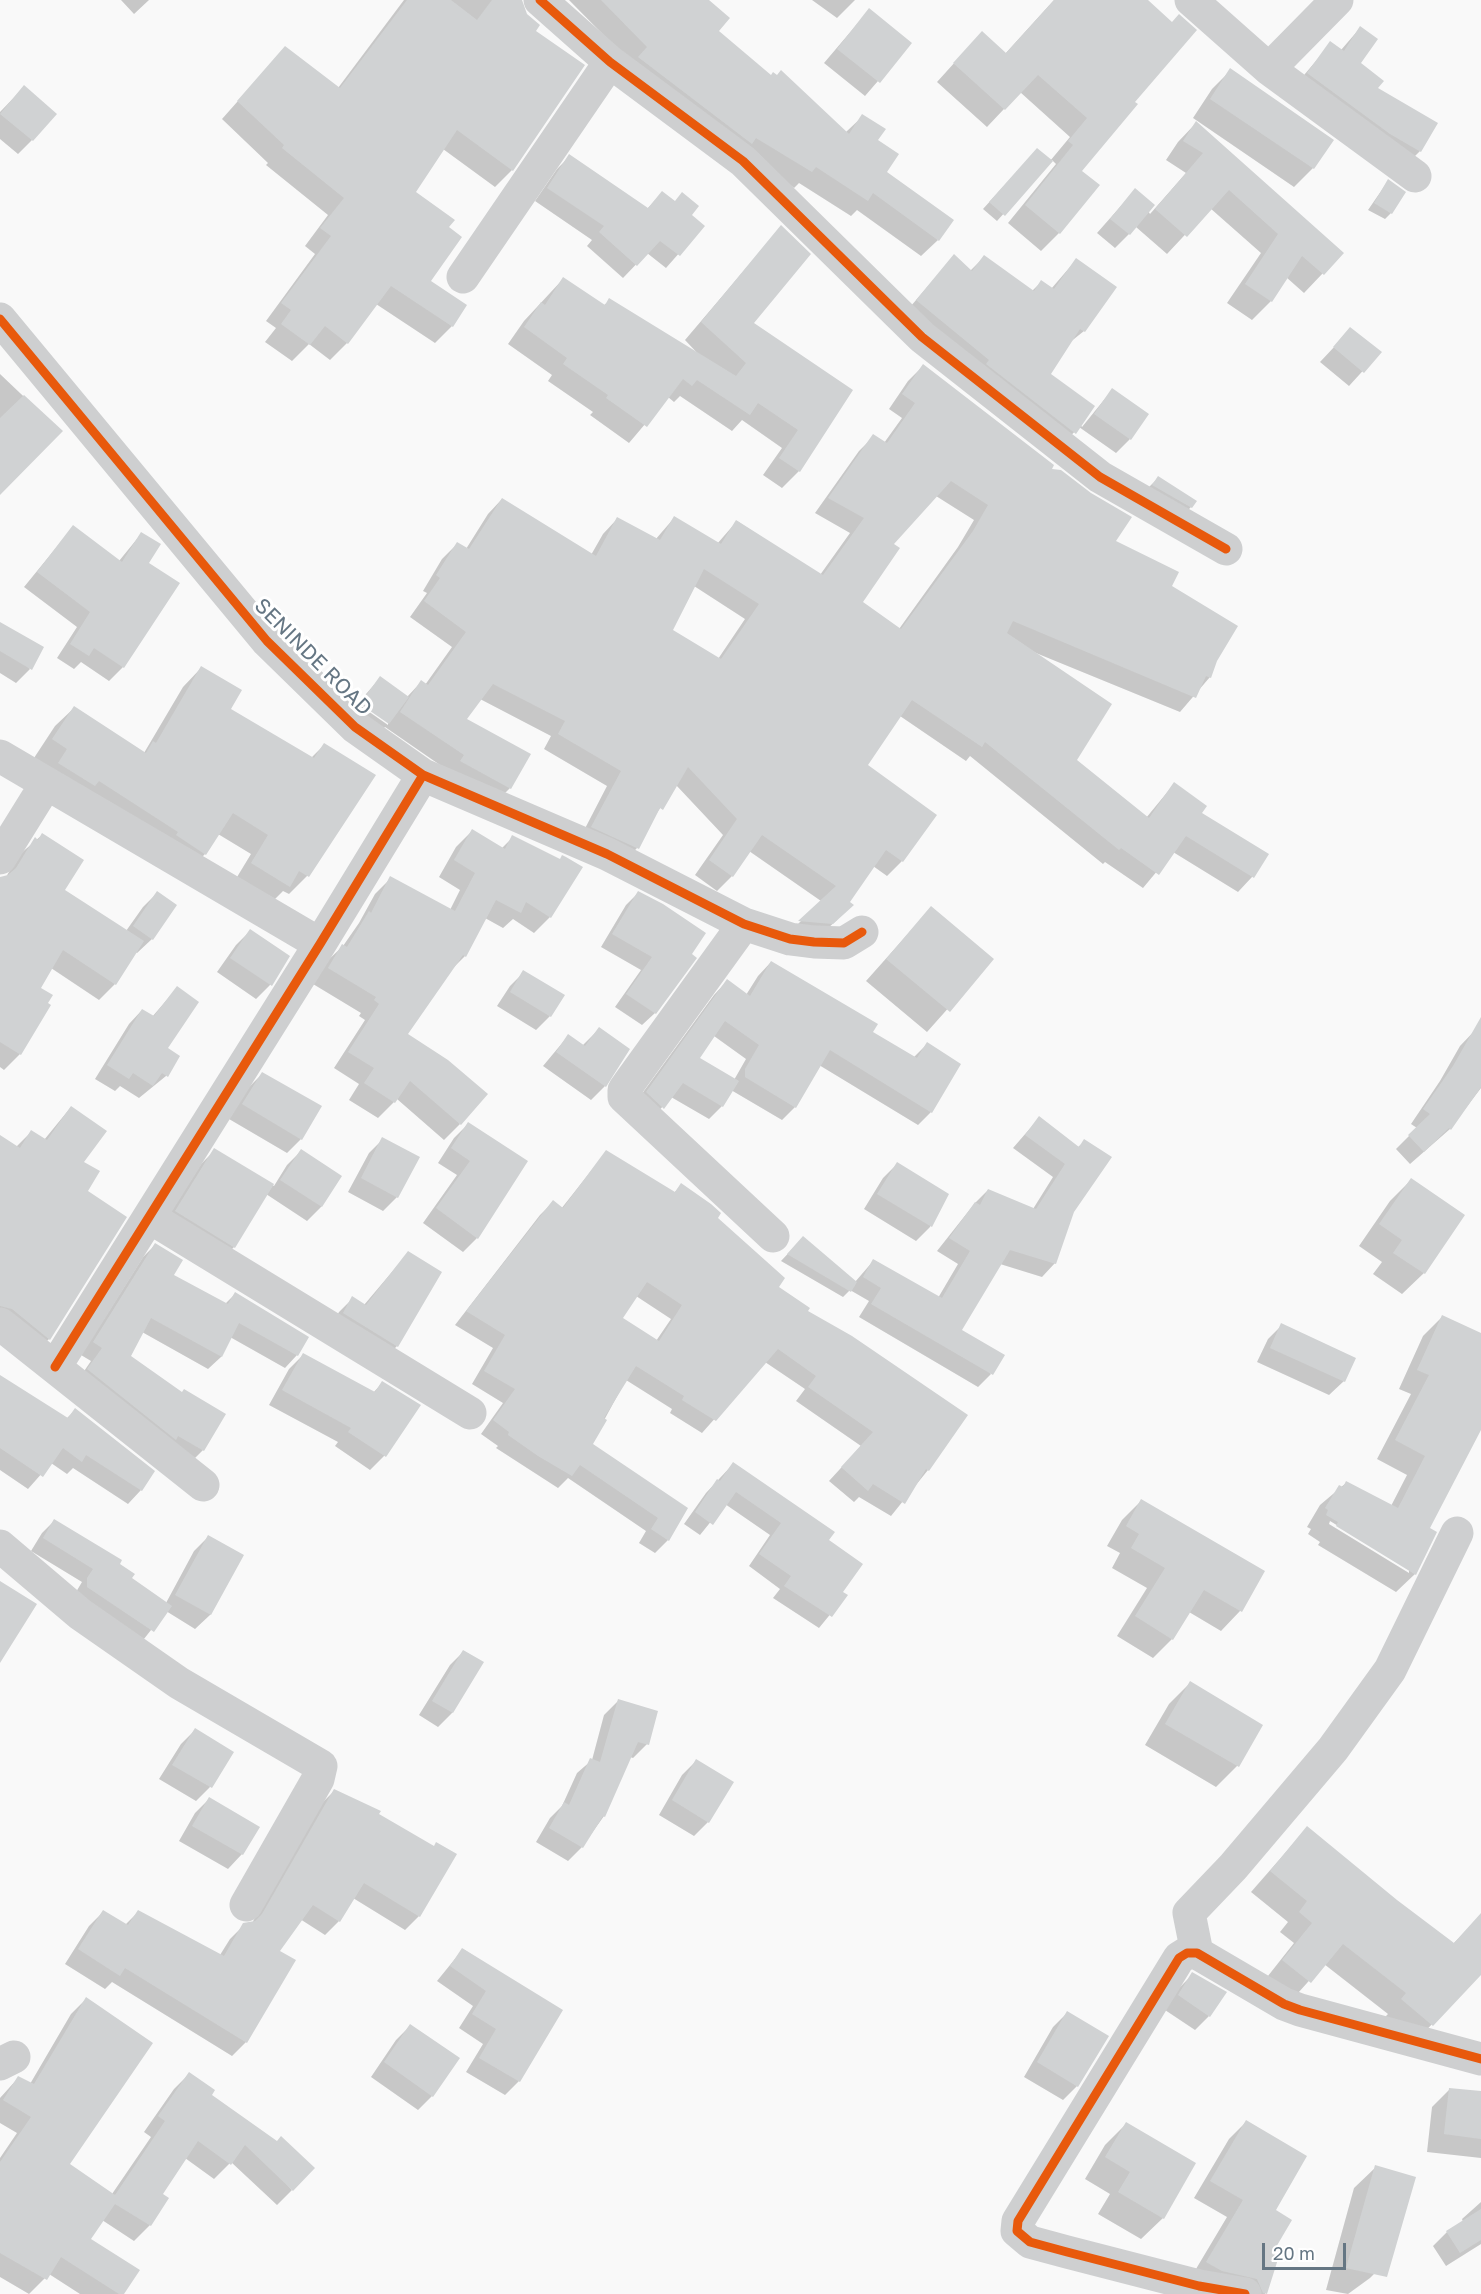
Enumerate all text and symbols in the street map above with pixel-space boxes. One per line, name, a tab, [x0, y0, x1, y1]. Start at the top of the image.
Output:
street label: SENINDE ROAD	[249, 593, 377, 721]
scale bar	[1265, 2231, 1349, 2269]
text: 20 m	[1273, 2242, 1315, 2264]

